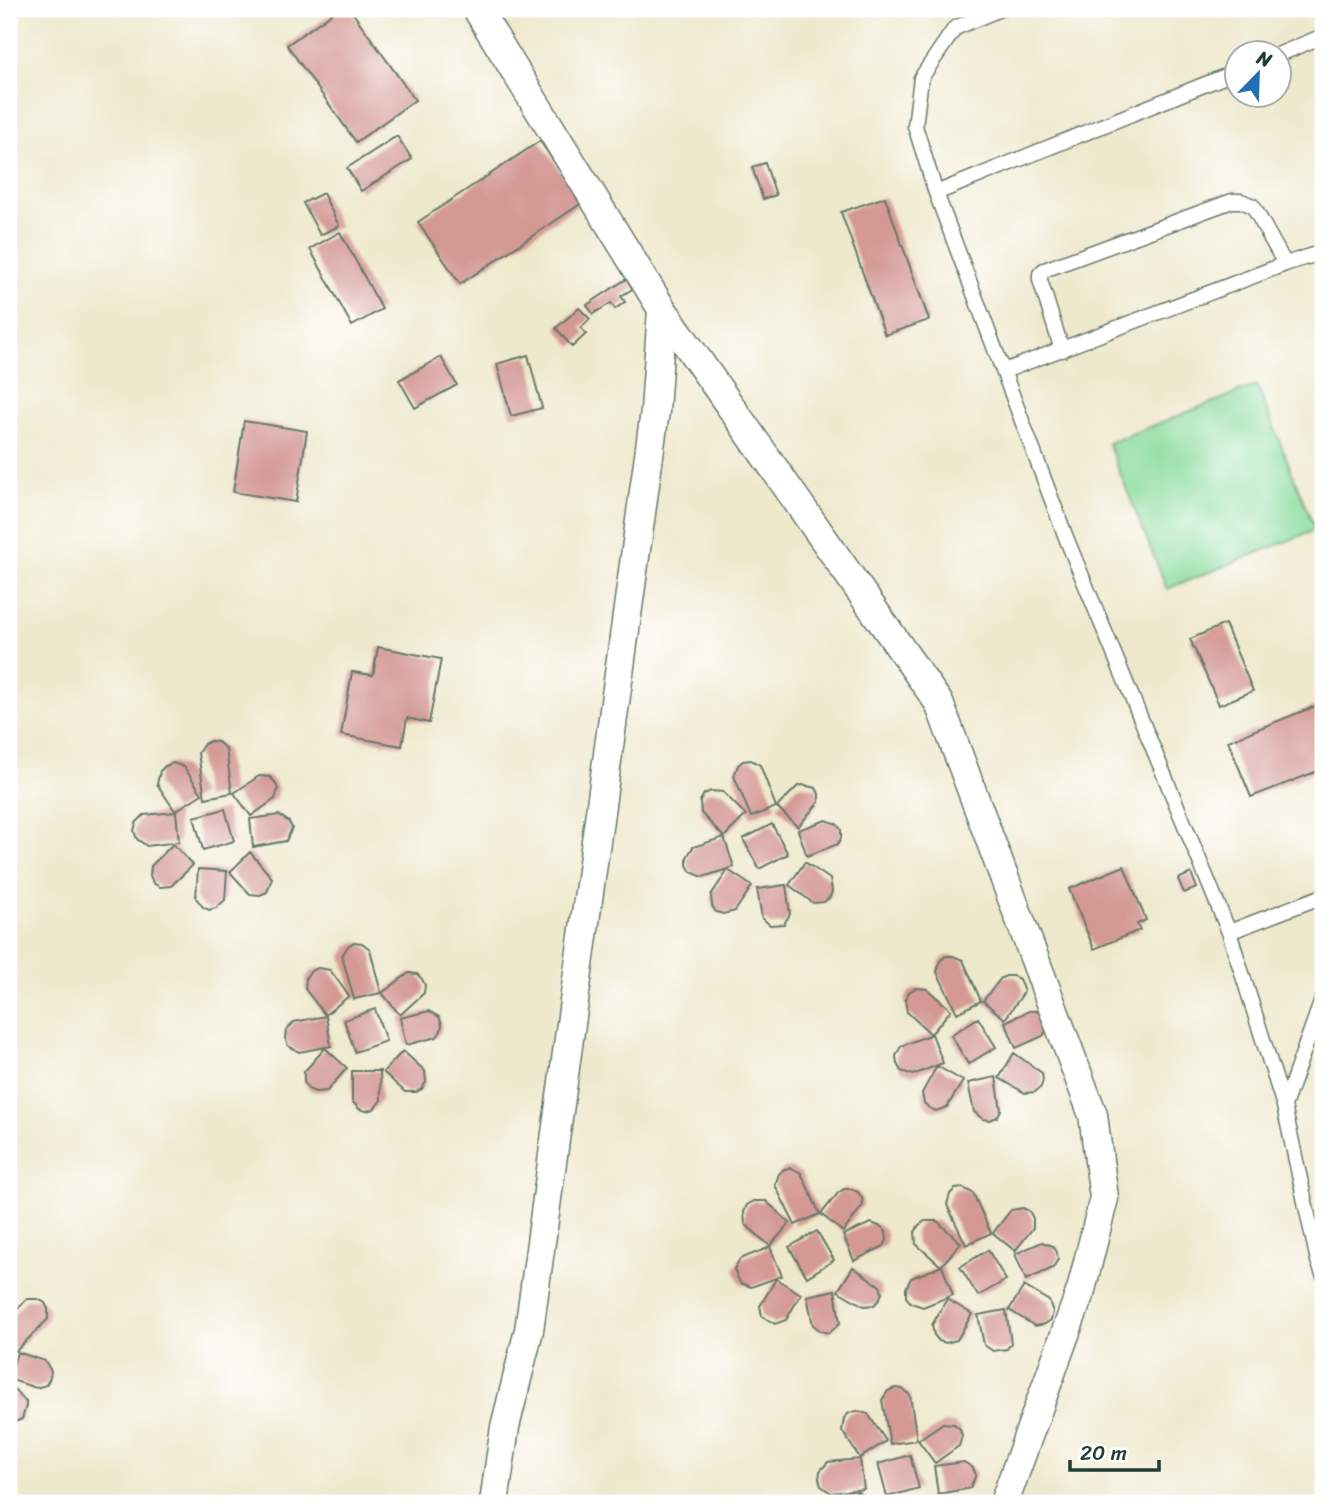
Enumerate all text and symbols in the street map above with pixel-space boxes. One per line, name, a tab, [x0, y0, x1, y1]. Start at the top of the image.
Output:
north arrow	[1224, 38, 1294, 108]
text: N	[1251, 41, 1278, 77]
scale bar	[1070, 1428, 1159, 1472]
text: 20 m	[1080, 1434, 1127, 1472]

